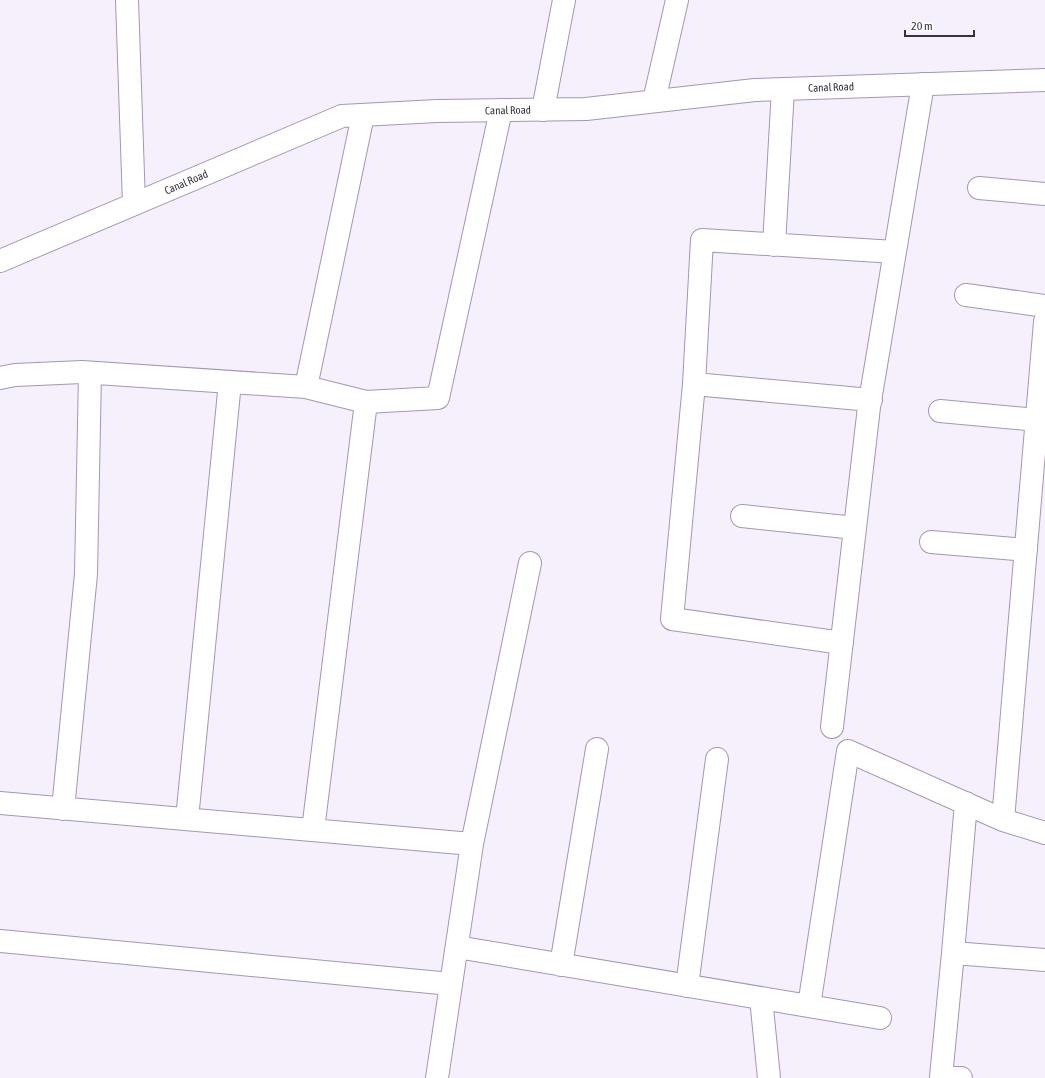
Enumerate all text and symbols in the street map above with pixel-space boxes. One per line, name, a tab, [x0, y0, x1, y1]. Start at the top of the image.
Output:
scale bar	[905, 12, 974, 38]
text: 20 m	[911, 19, 933, 33]
street label: Canal Road	[808, 80, 854, 94]
street label: Canal Road	[485, 104, 531, 116]
street label: Canal Road	[163, 168, 209, 196]

